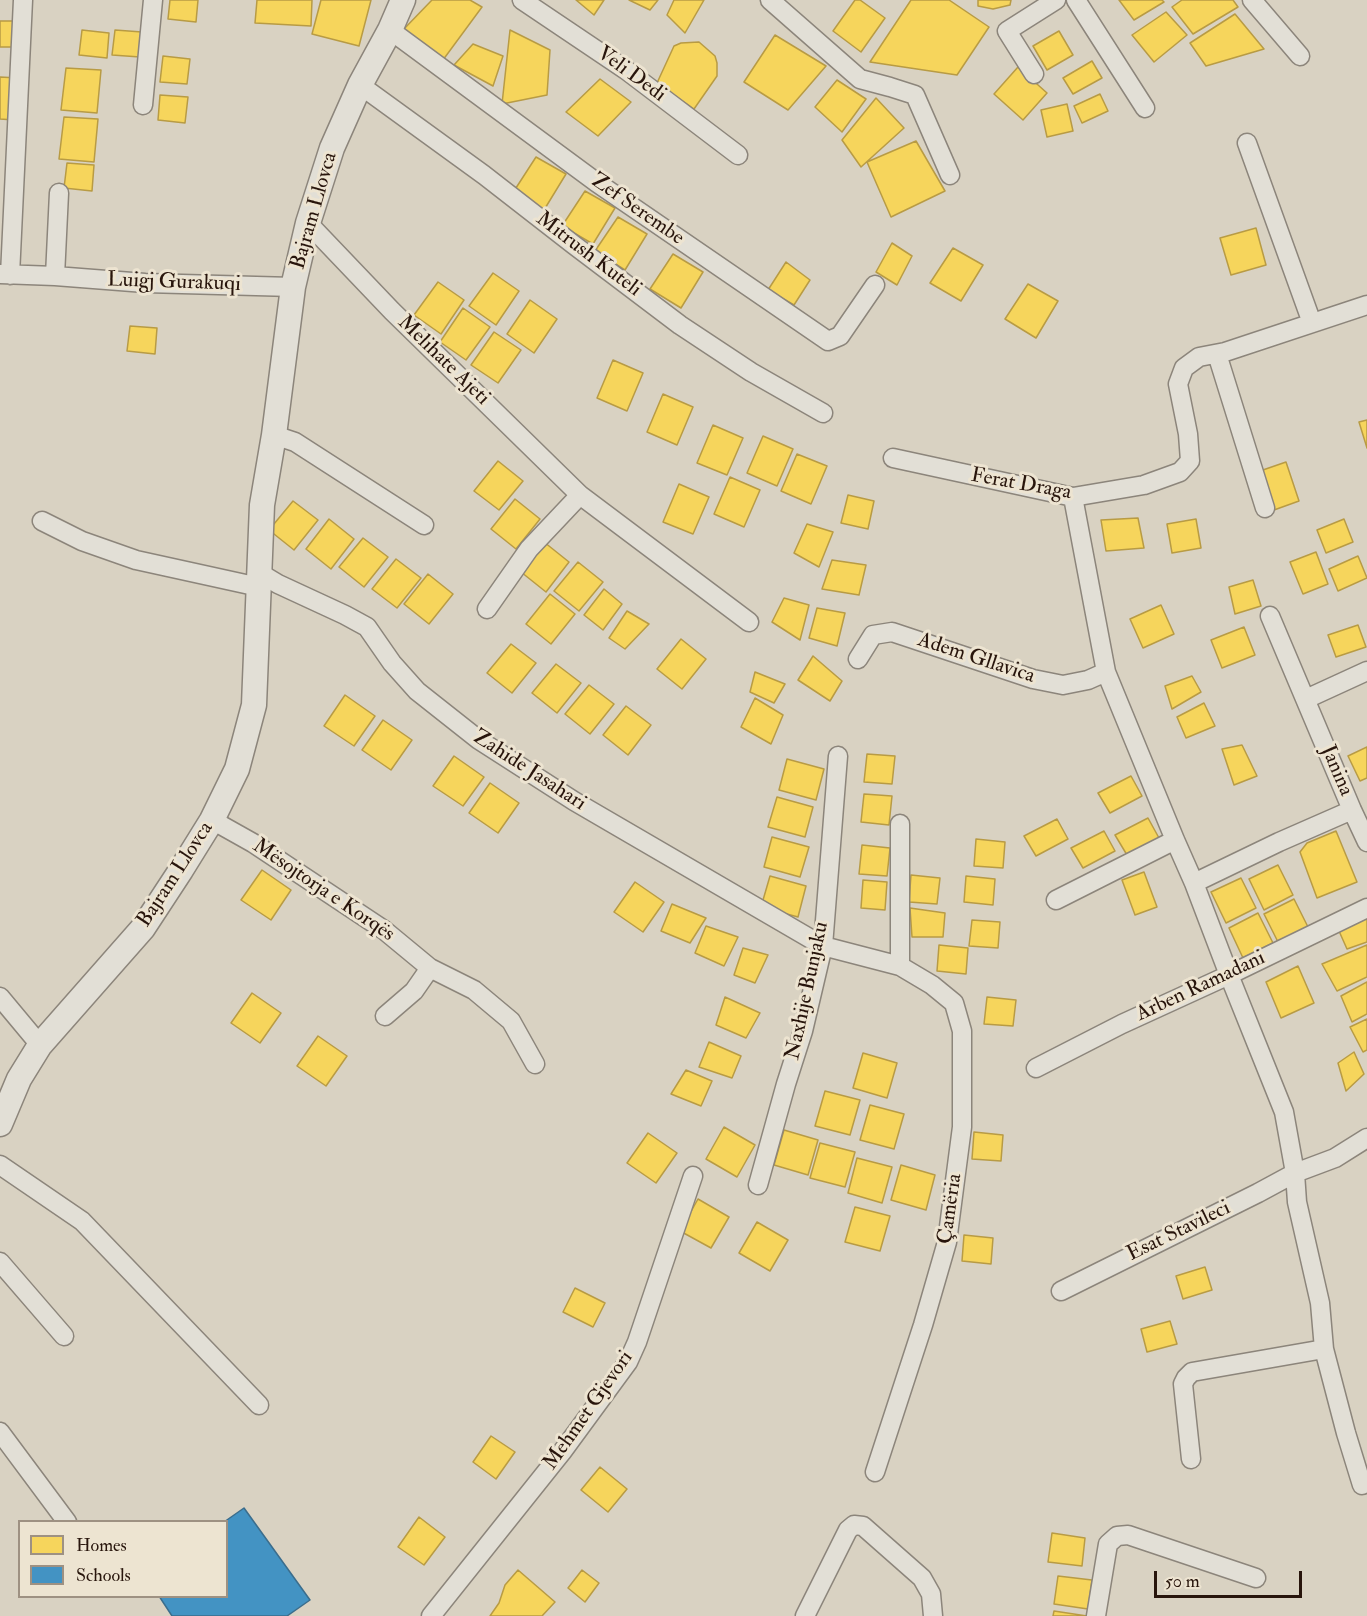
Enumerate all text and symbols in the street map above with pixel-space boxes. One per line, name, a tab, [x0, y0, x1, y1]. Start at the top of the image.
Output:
street label: Veli Dedi	[592, 42, 670, 108]
street label: Bajram Llovca	[286, 149, 344, 273]
street label: Zef Serembe	[586, 169, 688, 251]
street label: Mitrush Kuteli	[530, 207, 646, 303]
street label: Luigj Gurakuqi	[107, 268, 241, 298]
street label: Melihate Ajeti	[392, 311, 494, 411]
street label: Ferat Draga	[969, 464, 1073, 506]
street label: Adem Gllavica	[914, 628, 1038, 690]
street label: Zahide Jasahari	[468, 725, 590, 817]
street label: Janina	[1314, 742, 1358, 800]
street label: Bajram Llovca	[133, 817, 219, 933]
street label: Mësojtorja e Korqës	[247, 834, 399, 948]
street label: Naxhije Bunjaku	[781, 920, 835, 1062]
street label: Arben Ramadani	[1132, 946, 1270, 1028]
street label: Çamëria	[934, 1172, 968, 1246]
street label: Esat Stavileci	[1123, 1196, 1235, 1268]
street label: Mehmet Gjevori	[539, 1347, 639, 1475]
legend	[18, 1520, 228, 1598]
text: Homes	[76, 1534, 127, 1557]
scale bar	[1157, 1559, 1306, 1597]
text: Schools	[76, 1564, 131, 1587]
text: 50 m	[1165, 1570, 1200, 1593]

